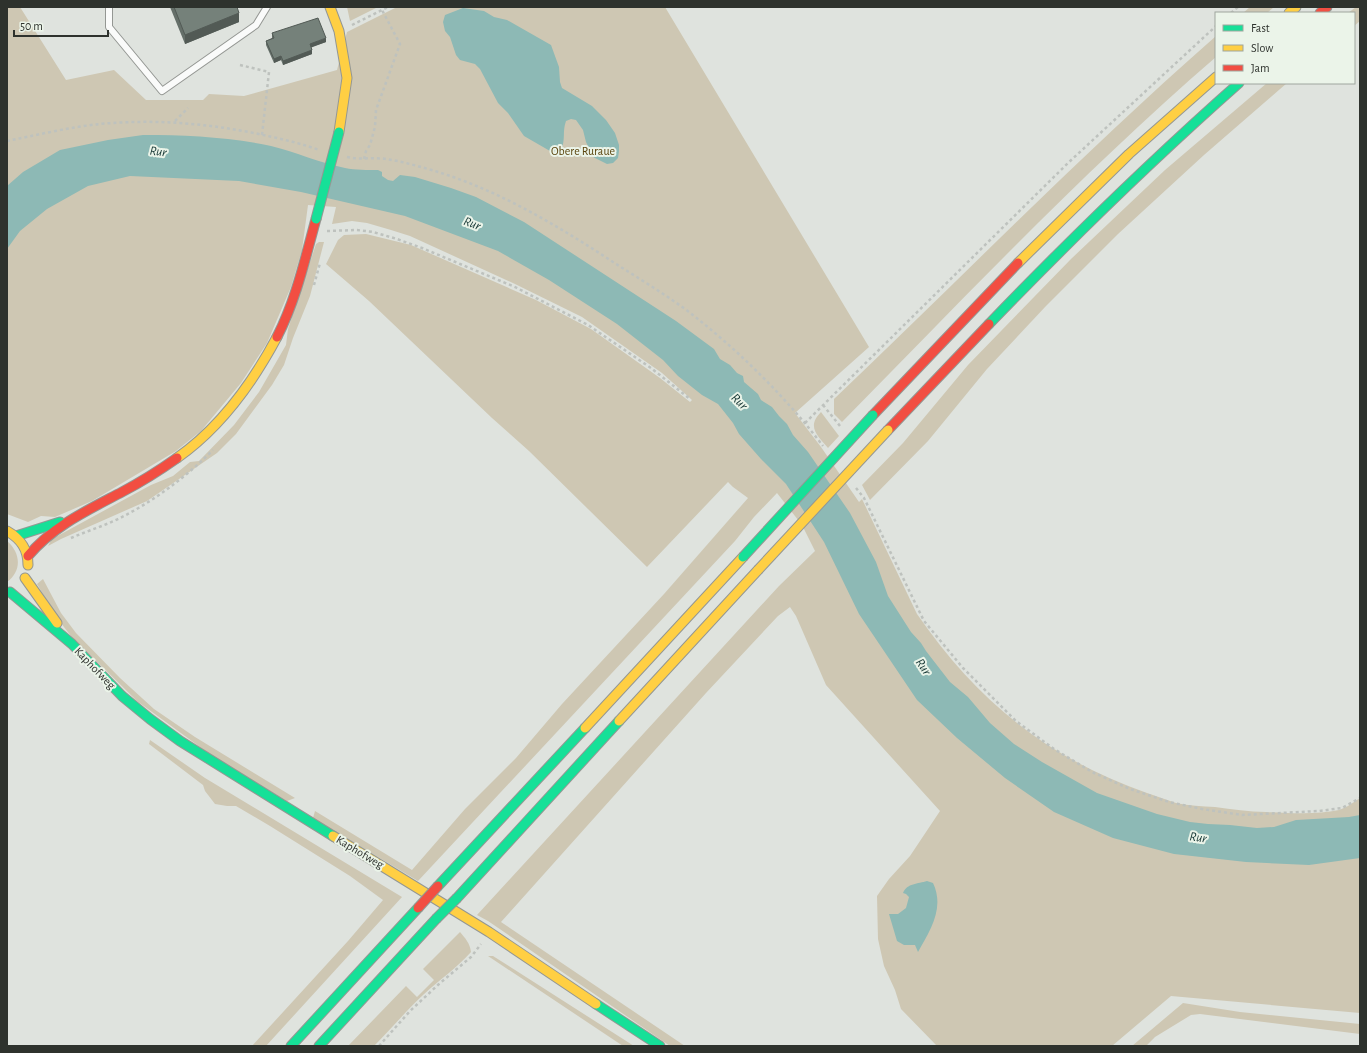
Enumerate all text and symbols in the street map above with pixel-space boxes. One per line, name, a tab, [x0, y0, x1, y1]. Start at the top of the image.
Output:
scale bar	[14, 12, 108, 38]
legend	[1215, 12, 1355, 84]
text: 50 m	[20, 20, 43, 32]
text: Fast	[1251, 22, 1270, 34]
text: Slow	[1251, 42, 1273, 54]
text: Jam	[1251, 62, 1270, 74]
water label: Rur	[149, 145, 168, 160]
park label: Obere Ruraue	[551, 145, 615, 157]
water label: Rur	[462, 215, 483, 233]
water label: Rur	[728, 391, 750, 413]
street label: Kaphofweg	[72, 645, 118, 691]
water label: Rur	[913, 656, 934, 678]
water label: Rur	[1189, 830, 1208, 846]
street label: Kaphofweg	[334, 833, 386, 871]

